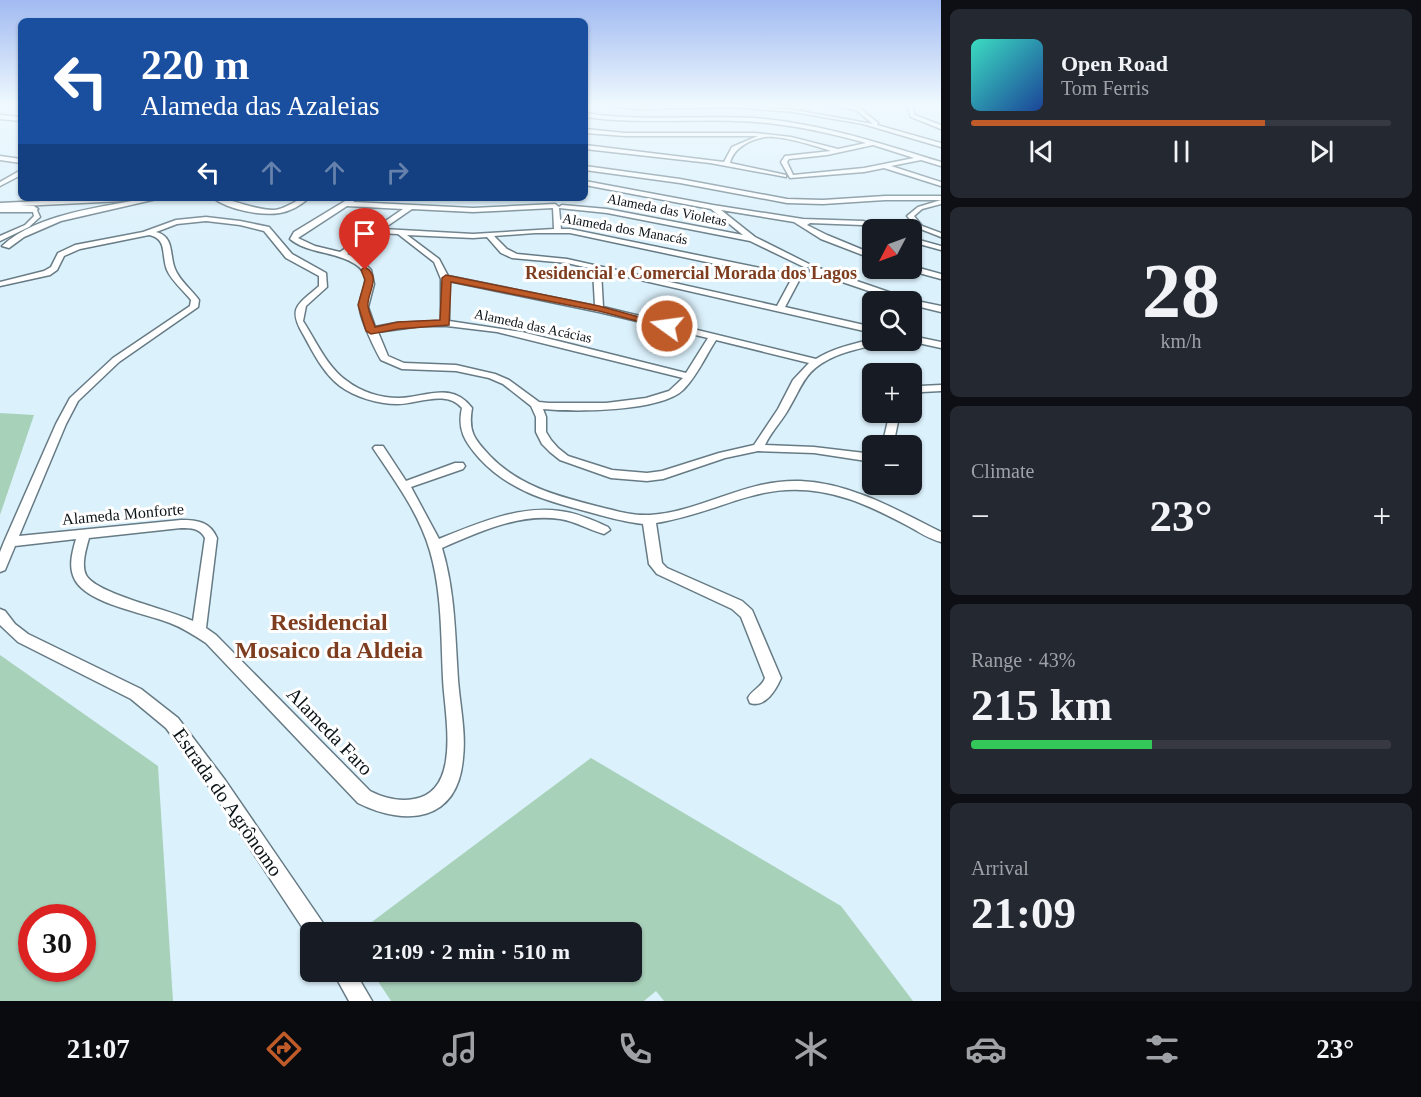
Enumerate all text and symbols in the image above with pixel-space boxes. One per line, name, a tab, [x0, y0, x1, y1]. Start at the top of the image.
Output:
icon: left	[42, 42, 120, 120]
text: 220 m	[141, 42, 250, 88]
text: Open Road	[1061, 51, 1168, 76]
text: Tom Ferris	[1061, 77, 1149, 99]
text: Alameda das Azaleias	[141, 91, 379, 121]
icon: previous	[1025, 135, 1058, 168]
icon: pause	[1165, 135, 1198, 168]
icon: next	[1305, 135, 1338, 168]
icon: left	[192, 156, 225, 189]
icon: ahead	[255, 156, 288, 189]
icon: ahead	[318, 156, 351, 189]
icon: right	[381, 156, 414, 189]
street label: Alameda das Violetas	[606, 191, 728, 229]
pin	[339, 208, 390, 270]
street label: Alameda dos Manacás	[561, 211, 689, 247]
icon: arrive	[348, 217, 381, 250]
north arrow	[862, 219, 922, 279]
map controls	[862, 219, 922, 495]
text: 28	[1142, 247, 1220, 334]
district label: Residencial e Comercial Morada dos Lagos	[525, 263, 857, 283]
button: search	[862, 291, 922, 351]
position arrow	[635, 294, 699, 358]
street label: Alameda das Acácias	[473, 306, 593, 346]
text: km/h	[1160, 330, 1202, 352]
button: +	[862, 363, 922, 423]
button: −	[862, 435, 922, 495]
text: Climate	[971, 460, 1034, 482]
text: 23°	[1150, 491, 1213, 541]
text: −	[971, 498, 990, 534]
text: +	[1372, 498, 1391, 534]
street label: Alameda Monforte	[61, 500, 185, 528]
district label: Residencial Mosaico da Aldeia	[235, 609, 423, 663]
text: Range · 43%	[971, 649, 1075, 671]
text: 215 km	[971, 680, 1112, 730]
street label: Alameda Faro	[283, 682, 377, 780]
street label: Estrada do Agrônomo	[168, 724, 287, 881]
text: Arrival	[971, 857, 1029, 879]
text: 21:09	[971, 888, 1076, 938]
speed limit sign: 30	[18, 904, 96, 982]
text: 21:09 · 2 min · 510 m	[372, 939, 570, 964]
icon: directions	[263, 1028, 305, 1070]
icon: music	[439, 1028, 481, 1070]
icon: phone	[614, 1028, 656, 1070]
icon: climate	[790, 1028, 832, 1070]
icon: car	[965, 1028, 1007, 1070]
icon: filters	[1141, 1028, 1183, 1070]
text: 21:07	[67, 1034, 130, 1064]
text: 23°	[1316, 1034, 1354, 1064]

